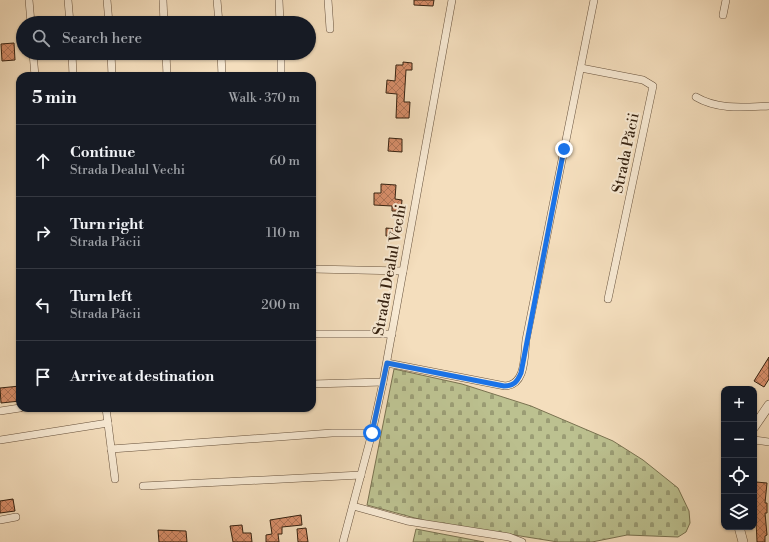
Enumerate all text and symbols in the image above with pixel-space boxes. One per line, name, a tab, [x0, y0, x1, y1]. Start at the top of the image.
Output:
search box	[16, 16, 316, 60]
icon: search	[30, 27, 52, 49]
text: Search here	[62, 29, 142, 48]
text: 5 min	[32, 87, 77, 109]
text: Walk · 370 m	[228, 90, 300, 106]
street label: Strada Păcii	[608, 111, 644, 195]
route end	[555, 140, 573, 158]
text: Continue	[70, 143, 135, 162]
icon: ahead	[32, 150, 54, 172]
text: 60 m	[269, 153, 300, 169]
text: Strada Dealul Vechi	[70, 162, 185, 178]
street label: Strada Dealul Vechi	[369, 203, 411, 337]
text: Turn right	[70, 215, 144, 234]
icon: right	[32, 222, 54, 244]
text: 110 m	[266, 225, 300, 241]
text: Strada Păcii	[70, 234, 141, 250]
text: Turn left	[70, 287, 132, 306]
icon: left	[32, 294, 54, 316]
text: 200 m	[261, 297, 300, 313]
text: Strada Păcii	[70, 306, 141, 322]
icon: arrive	[32, 366, 54, 388]
text: Arrive at destination	[70, 367, 214, 386]
map controls	[721, 386, 757, 530]
button: +	[721, 386, 757, 422]
button: −	[721, 422, 757, 458]
route start	[363, 424, 381, 442]
button: locate	[721, 458, 757, 494]
button: layers	[721, 494, 757, 530]

